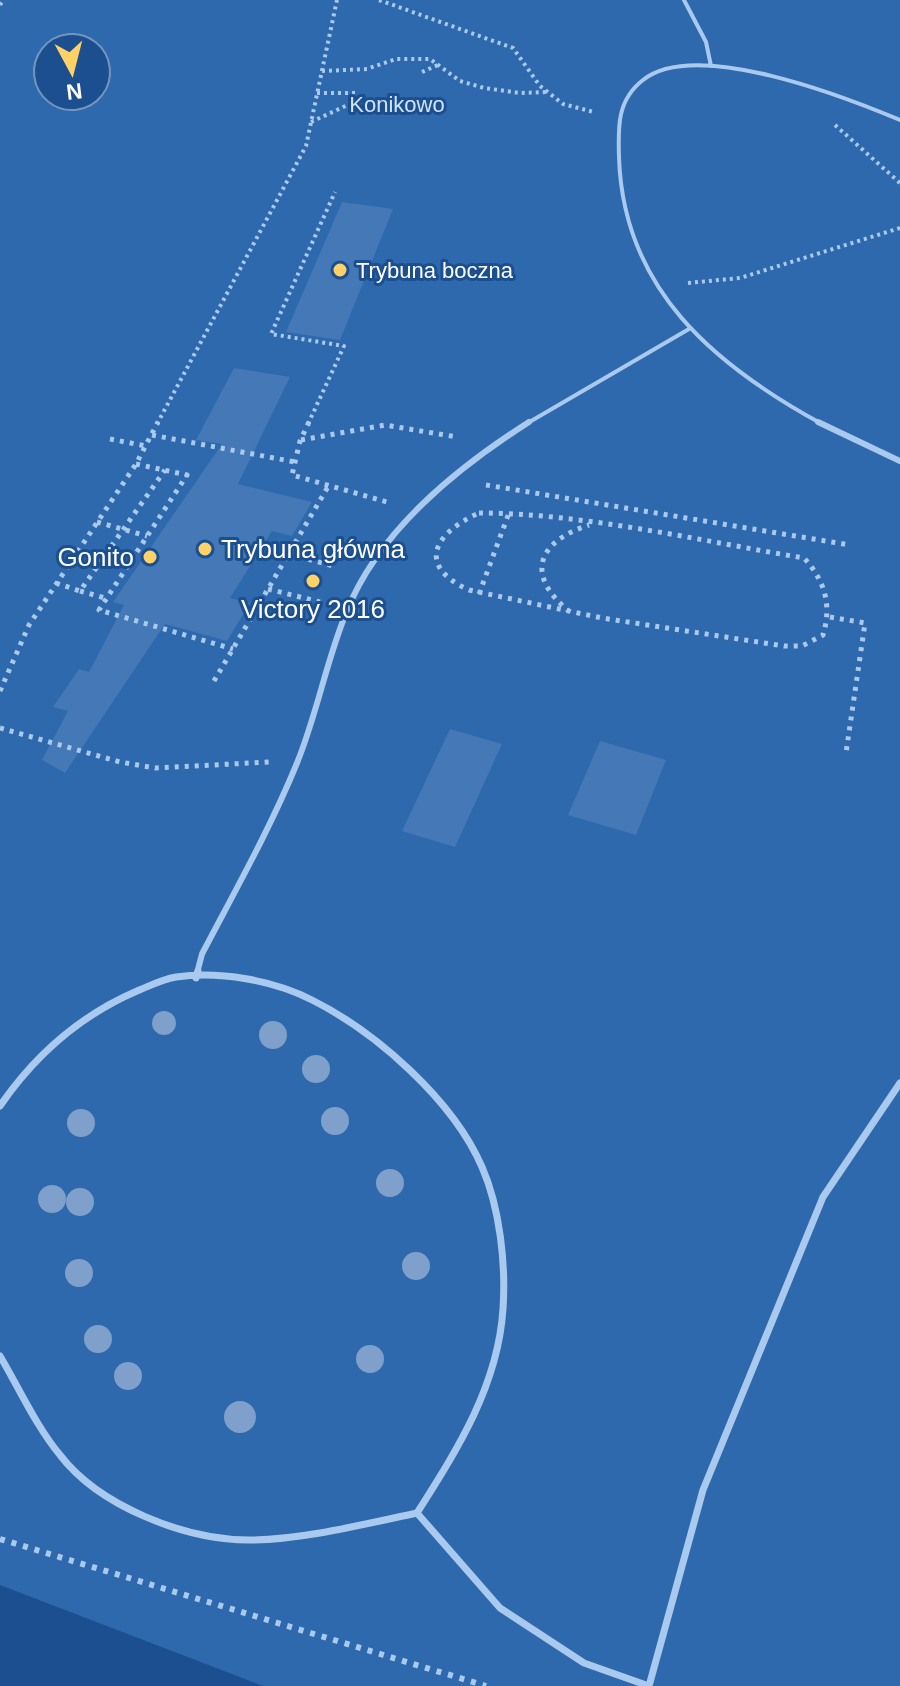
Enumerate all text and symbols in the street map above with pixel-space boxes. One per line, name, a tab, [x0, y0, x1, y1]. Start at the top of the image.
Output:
north arrow	[32, 32, 112, 112]
text: N	[65, 78, 84, 105]
park label: Konikowo	[349, 92, 445, 117]
place label: Trybuna boczna	[356, 258, 514, 283]
marker: Trybuna boczna	[331, 261, 349, 279]
place label: Trybuna główna	[221, 534, 406, 564]
marker: Trybuna główna	[196, 540, 214, 558]
place label: Gonito	[57, 542, 134, 572]
marker: Gonito	[141, 548, 159, 566]
marker: Victory 2016	[304, 572, 322, 590]
place label: Victory 2016	[241, 594, 385, 624]

